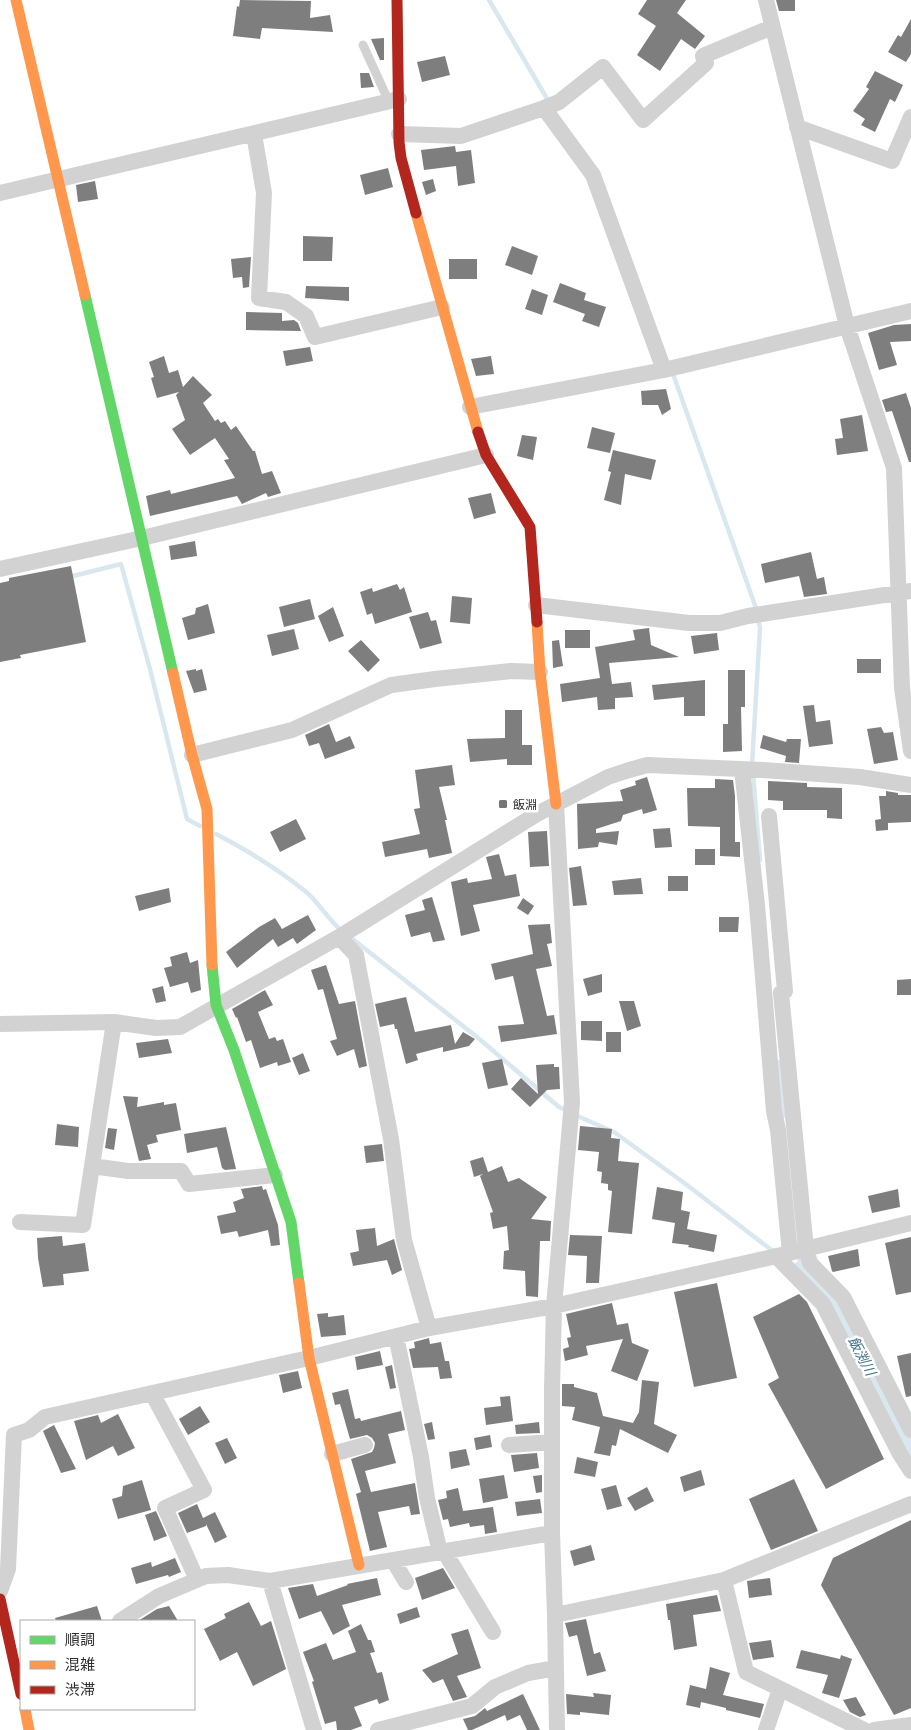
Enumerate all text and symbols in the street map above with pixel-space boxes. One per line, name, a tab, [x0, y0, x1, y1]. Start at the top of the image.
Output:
place label: 飯淵	[513, 796, 537, 813]
marker: 飯淵	[497, 798, 509, 810]
water label: 飯渕川	[843, 1333, 882, 1381]
legend	[20, 1620, 195, 1710]
text: 順調	[65, 1629, 95, 1650]
text: 混雑	[65, 1654, 95, 1675]
text: 渋滞	[65, 1679, 95, 1700]

